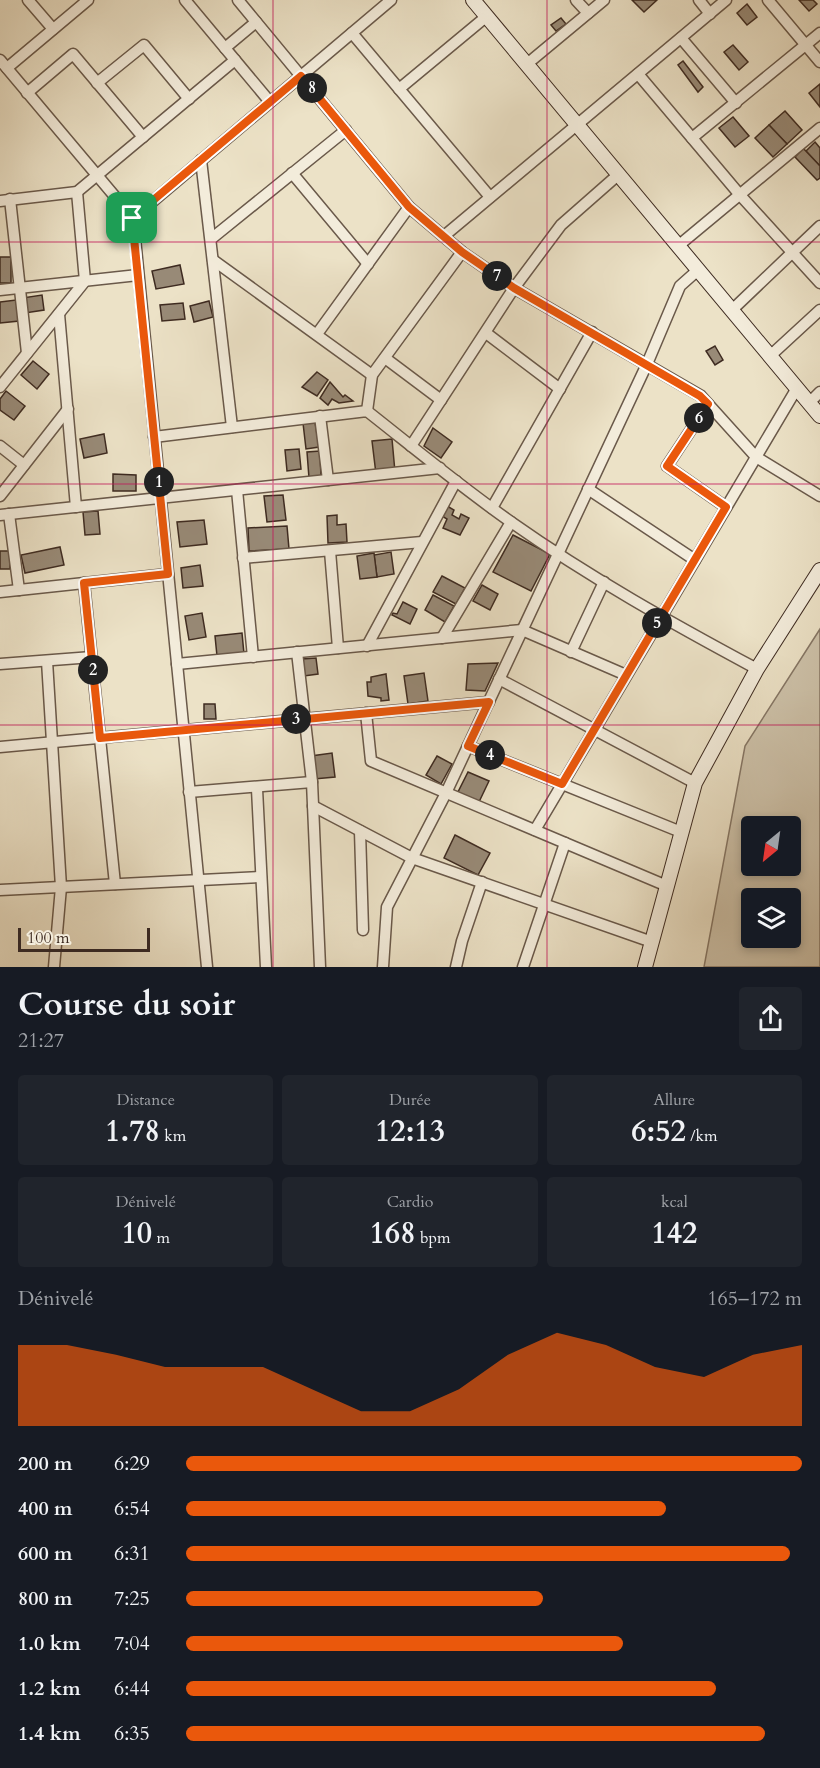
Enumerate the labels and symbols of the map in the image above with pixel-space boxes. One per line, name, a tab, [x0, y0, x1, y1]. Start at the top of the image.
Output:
pin: 8	[297, 73, 327, 103]
pin	[106, 192, 157, 243]
pin: 7	[482, 261, 512, 291]
pin: 6	[684, 403, 714, 433]
pin: 1	[144, 467, 174, 497]
pin: 5	[642, 608, 672, 638]
pin: 2	[78, 655, 108, 685]
pin: 3	[281, 704, 311, 734]
pin: 4	[475, 740, 505, 770]
north arrow	[741, 816, 801, 876]
scale bar	[18, 925, 150, 953]

